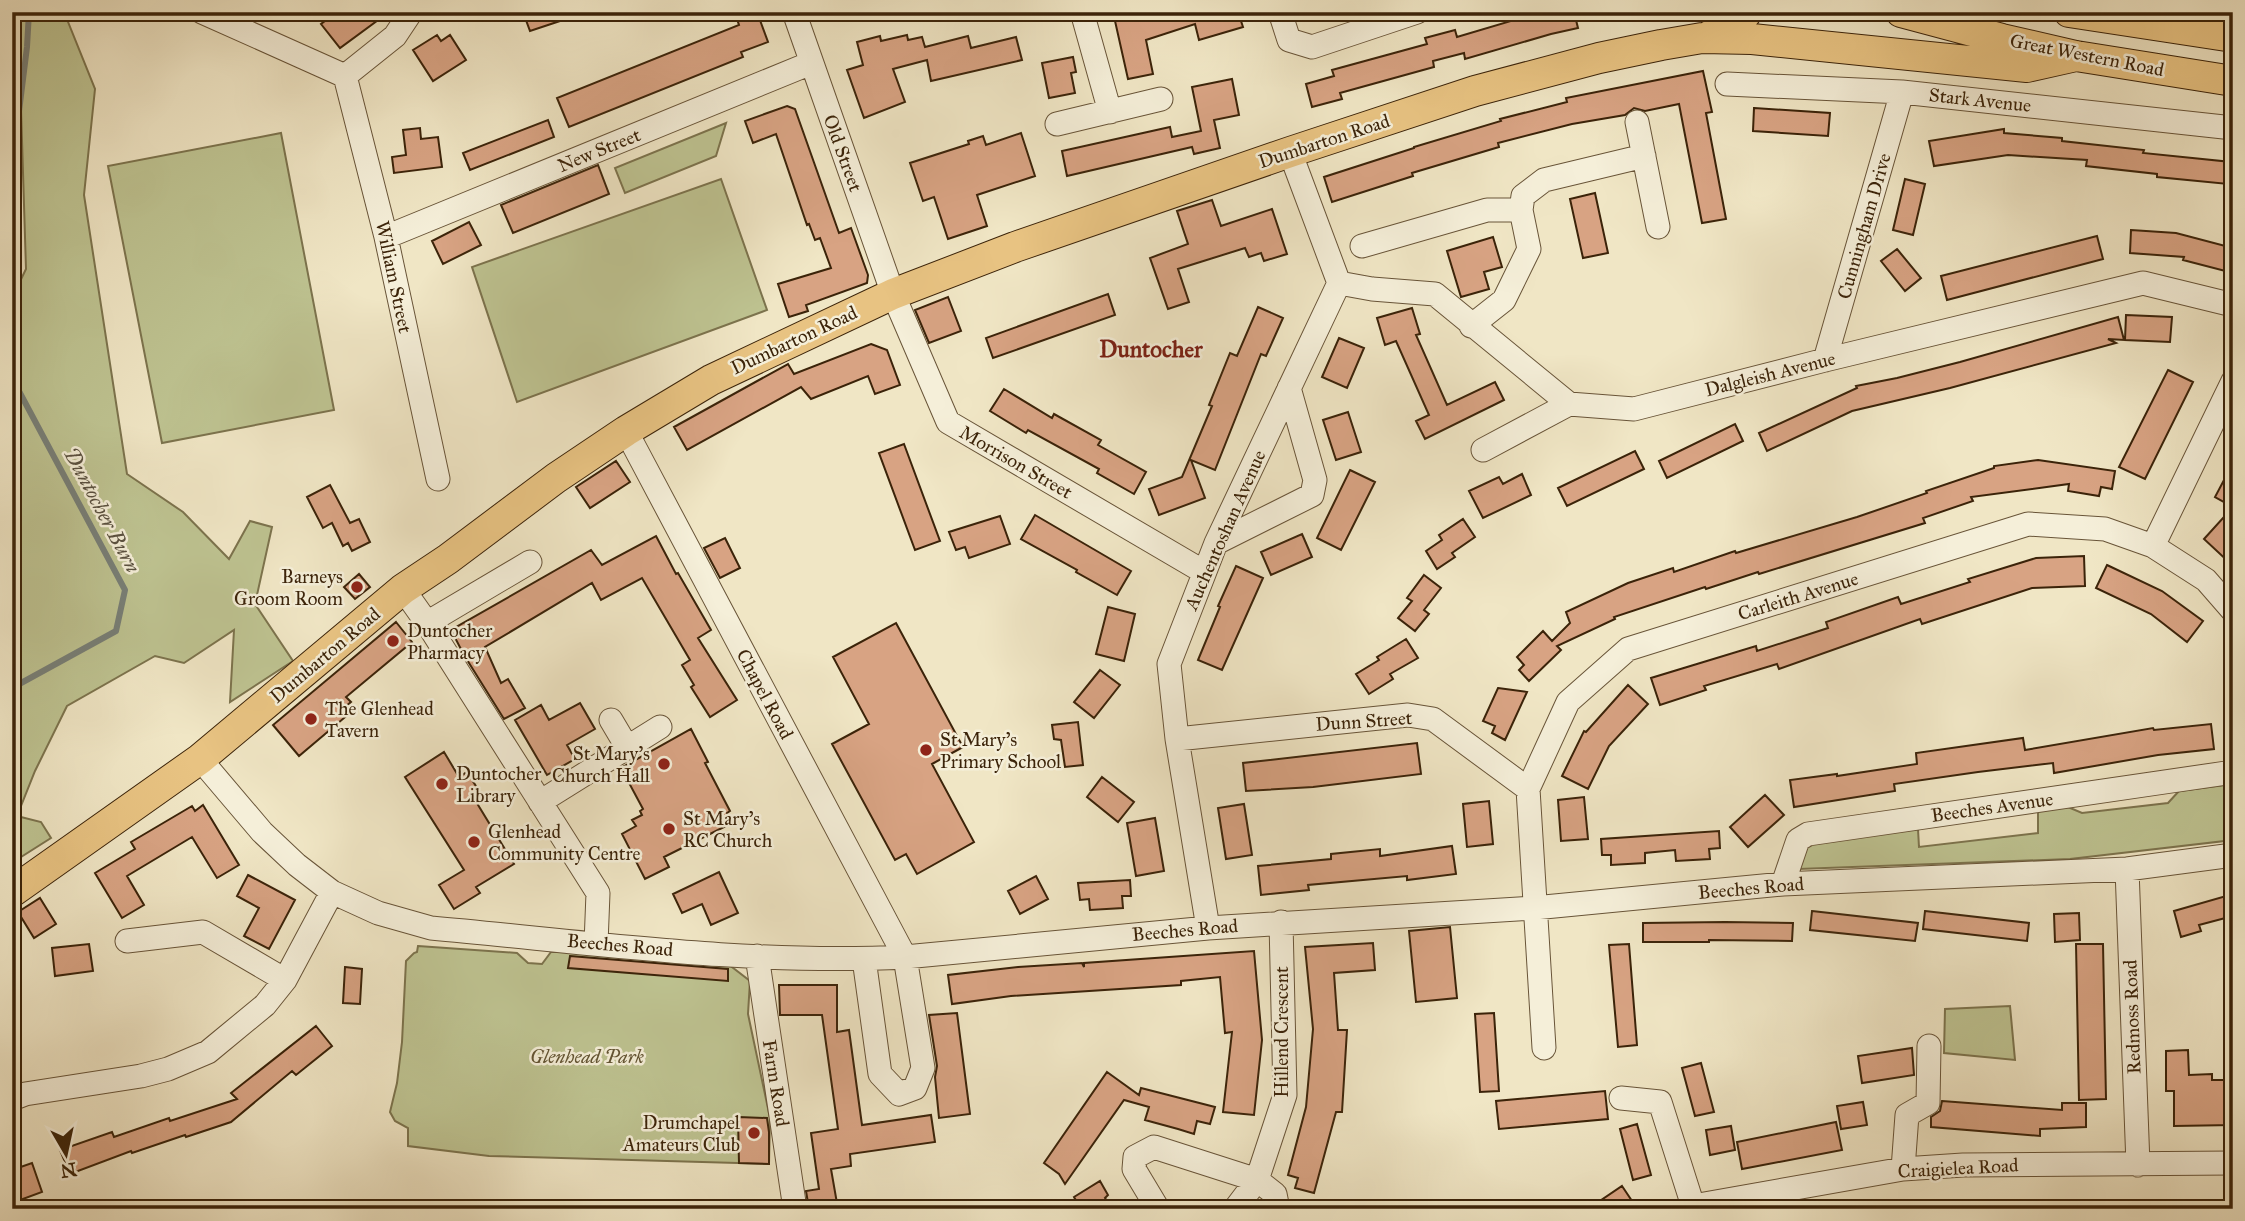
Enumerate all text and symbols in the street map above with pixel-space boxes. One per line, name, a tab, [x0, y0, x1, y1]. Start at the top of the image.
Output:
street label: Great Western Road	[2008, 29, 2166, 81]
street label: Stark Avenue	[1928, 83, 2032, 117]
street label: Dumbarton Road	[1255, 109, 1393, 173]
street label: Old Street	[818, 111, 868, 195]
street label: New Street	[554, 123, 644, 177]
street label: Cunningham Drive	[1832, 150, 1897, 302]
street label: William Street	[371, 219, 417, 335]
street label: Dumbarton Road	[727, 301, 861, 379]
district label: Duntocher	[1099, 335, 1203, 363]
street label: Dalgleish Avenue	[1702, 347, 1838, 402]
street label: Morrison Street	[955, 420, 1077, 504]
water label: Duntocher Burn	[58, 443, 146, 577]
street label: Auchentoshan Avenue	[1179, 446, 1271, 614]
place label: Barneys Groom Room	[234, 565, 343, 610]
street label: Carleith Avenue	[1735, 567, 1861, 625]
marker: Barneys Groom Room	[349, 579, 365, 595]
street label: Dumbarton Road	[265, 602, 385, 708]
place label: Duntocher Pharmacy	[407, 619, 493, 664]
marker: Duntocher Pharmacy	[385, 633, 401, 649]
street label: Chapel Road	[732, 645, 799, 743]
place label: The Glenhead Tavern	[325, 697, 434, 742]
street label: Dunn Street	[1315, 706, 1413, 736]
marker: The Glenhead Tavern	[303, 711, 319, 727]
place label: St Mary's Primary School	[940, 728, 1062, 773]
place label: St Mary's Church Hall	[552, 742, 651, 787]
marker: St Mary's Primary School	[918, 742, 934, 758]
marker: St Mary's Church Hall	[656, 756, 672, 772]
place label: Duntocher Library	[456, 762, 542, 807]
marker: Duntocher Library	[434, 776, 450, 792]
street label: Beeches Avenue	[1930, 787, 2055, 827]
place label: St Mary's RC Church	[683, 807, 773, 852]
place label: Glenhead Community Centre	[488, 820, 640, 865]
marker: St Mary's RC Church	[661, 821, 677, 837]
marker: Glenhead Community Centre	[466, 834, 482, 850]
street label: Beeches Road	[1697, 872, 1805, 904]
street label: Beeches Road	[1131, 914, 1239, 946]
street label: Beeches Road	[566, 929, 674, 961]
street label: Redmoss Road	[2118, 959, 2145, 1075]
street label: Hillend Crescent	[1270, 966, 1293, 1098]
street label: Farm Road	[758, 1038, 794, 1129]
park label: Glenhead Park	[530, 1045, 645, 1068]
place label: Drumchapel Amateurs Club	[622, 1111, 741, 1156]
north arrow	[32, 1120, 102, 1190]
marker: Drumchapel Amateurs Club	[746, 1125, 762, 1141]
street label: Craigielea Road	[1897, 1153, 2019, 1184]
text: N	[59, 1158, 78, 1183]

